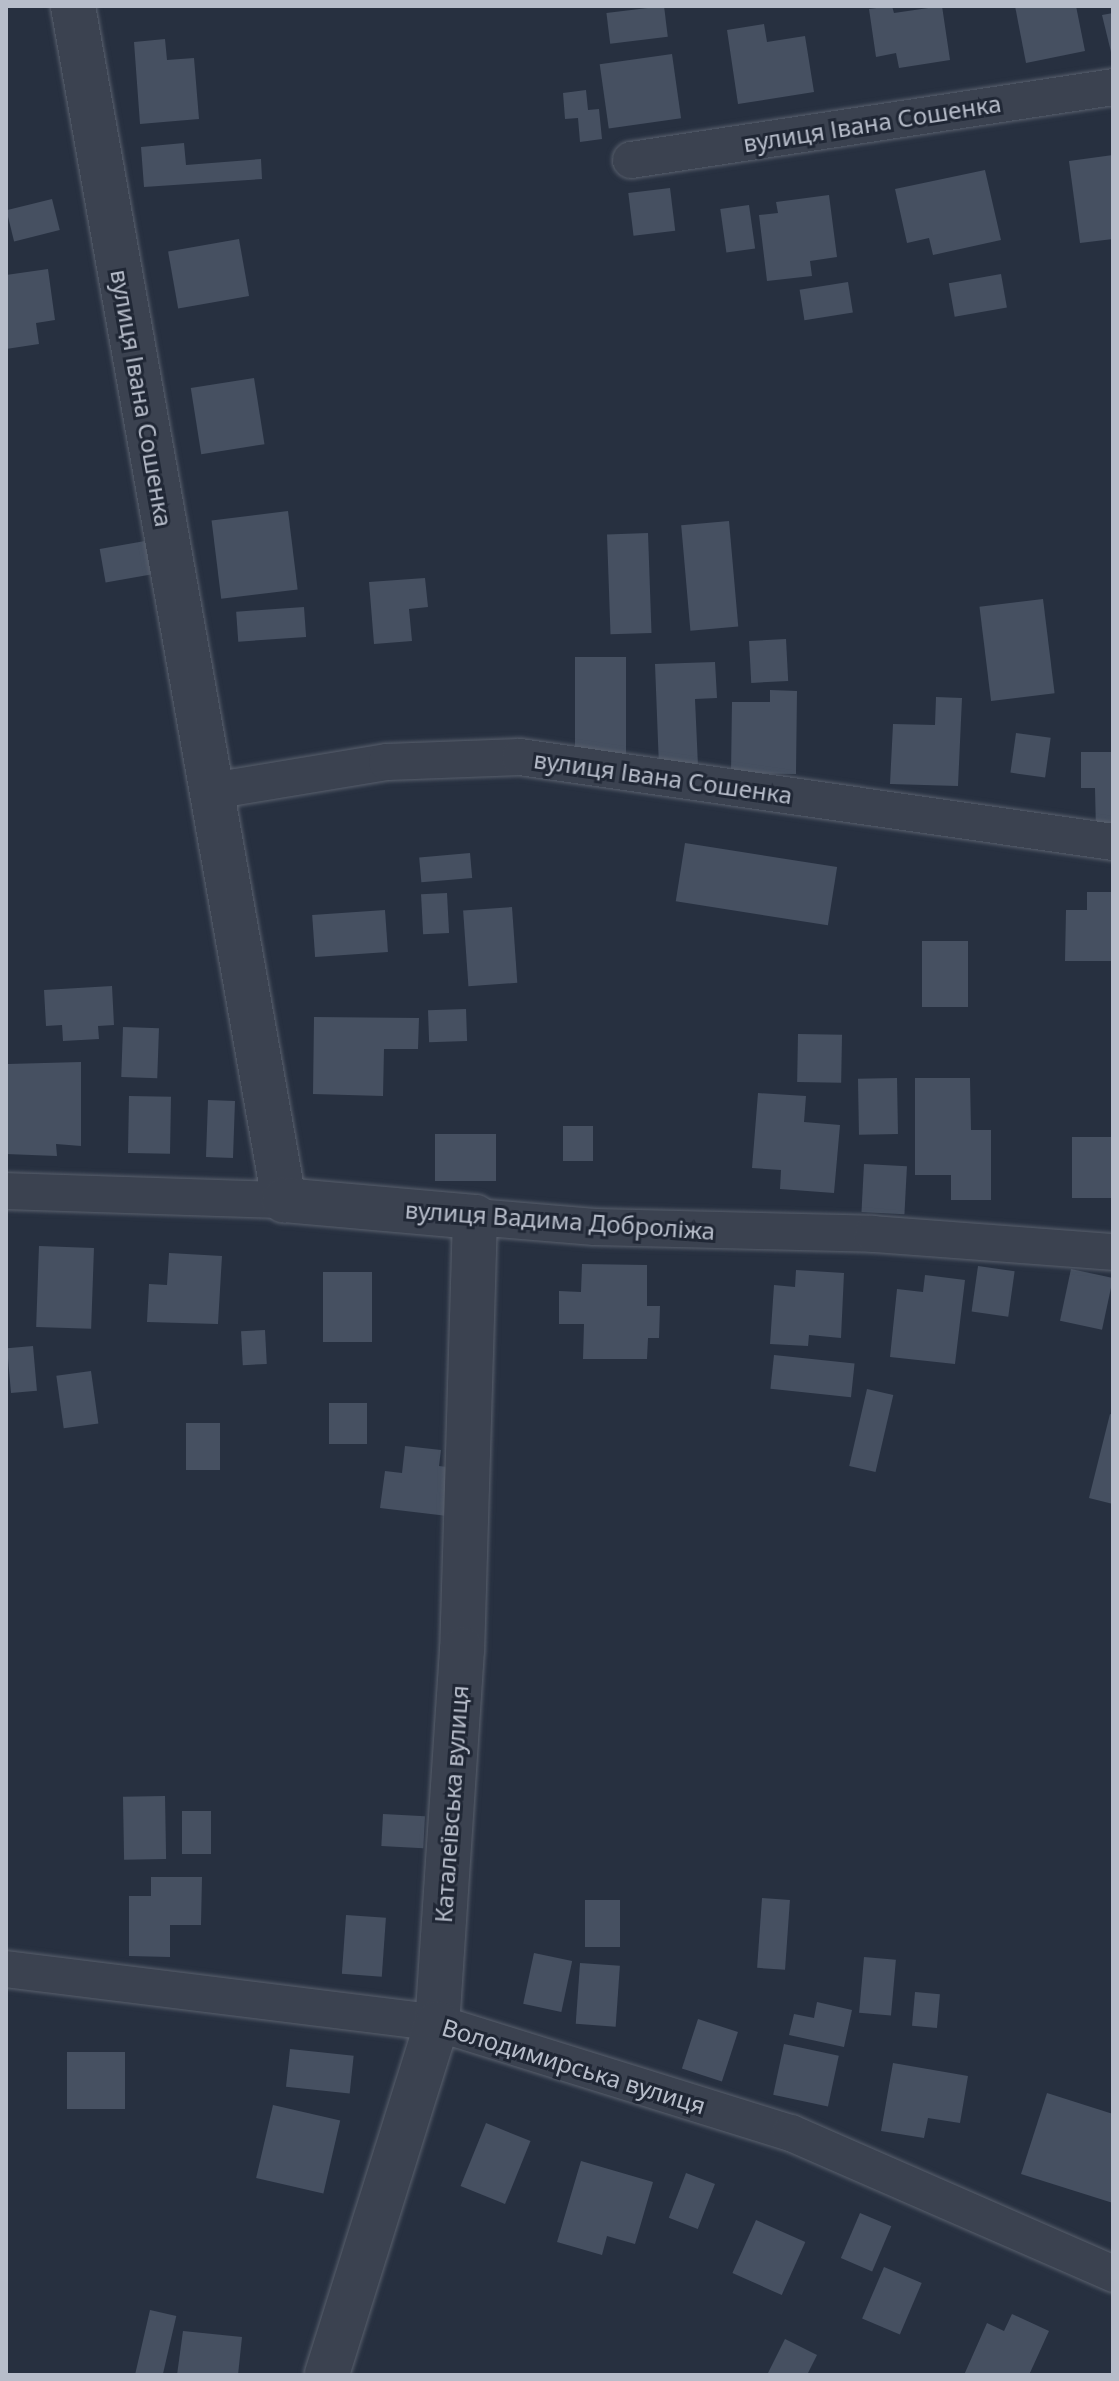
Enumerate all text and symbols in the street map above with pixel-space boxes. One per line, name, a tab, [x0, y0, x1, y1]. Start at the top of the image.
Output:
street label: вулиця Івана Сошенка	[741, 88, 1003, 158]
street label: вулиця Івана Сошенка	[105, 267, 179, 529]
street label: вулиця Івана Сошенка	[532, 745, 794, 809]
street label: вулиця Вадима Доброліжа	[404, 1195, 716, 1245]
street label: Каталеївська вулиця	[428, 1684, 474, 1924]
street label: Володимирська вулиця	[439, 2012, 709, 2120]

